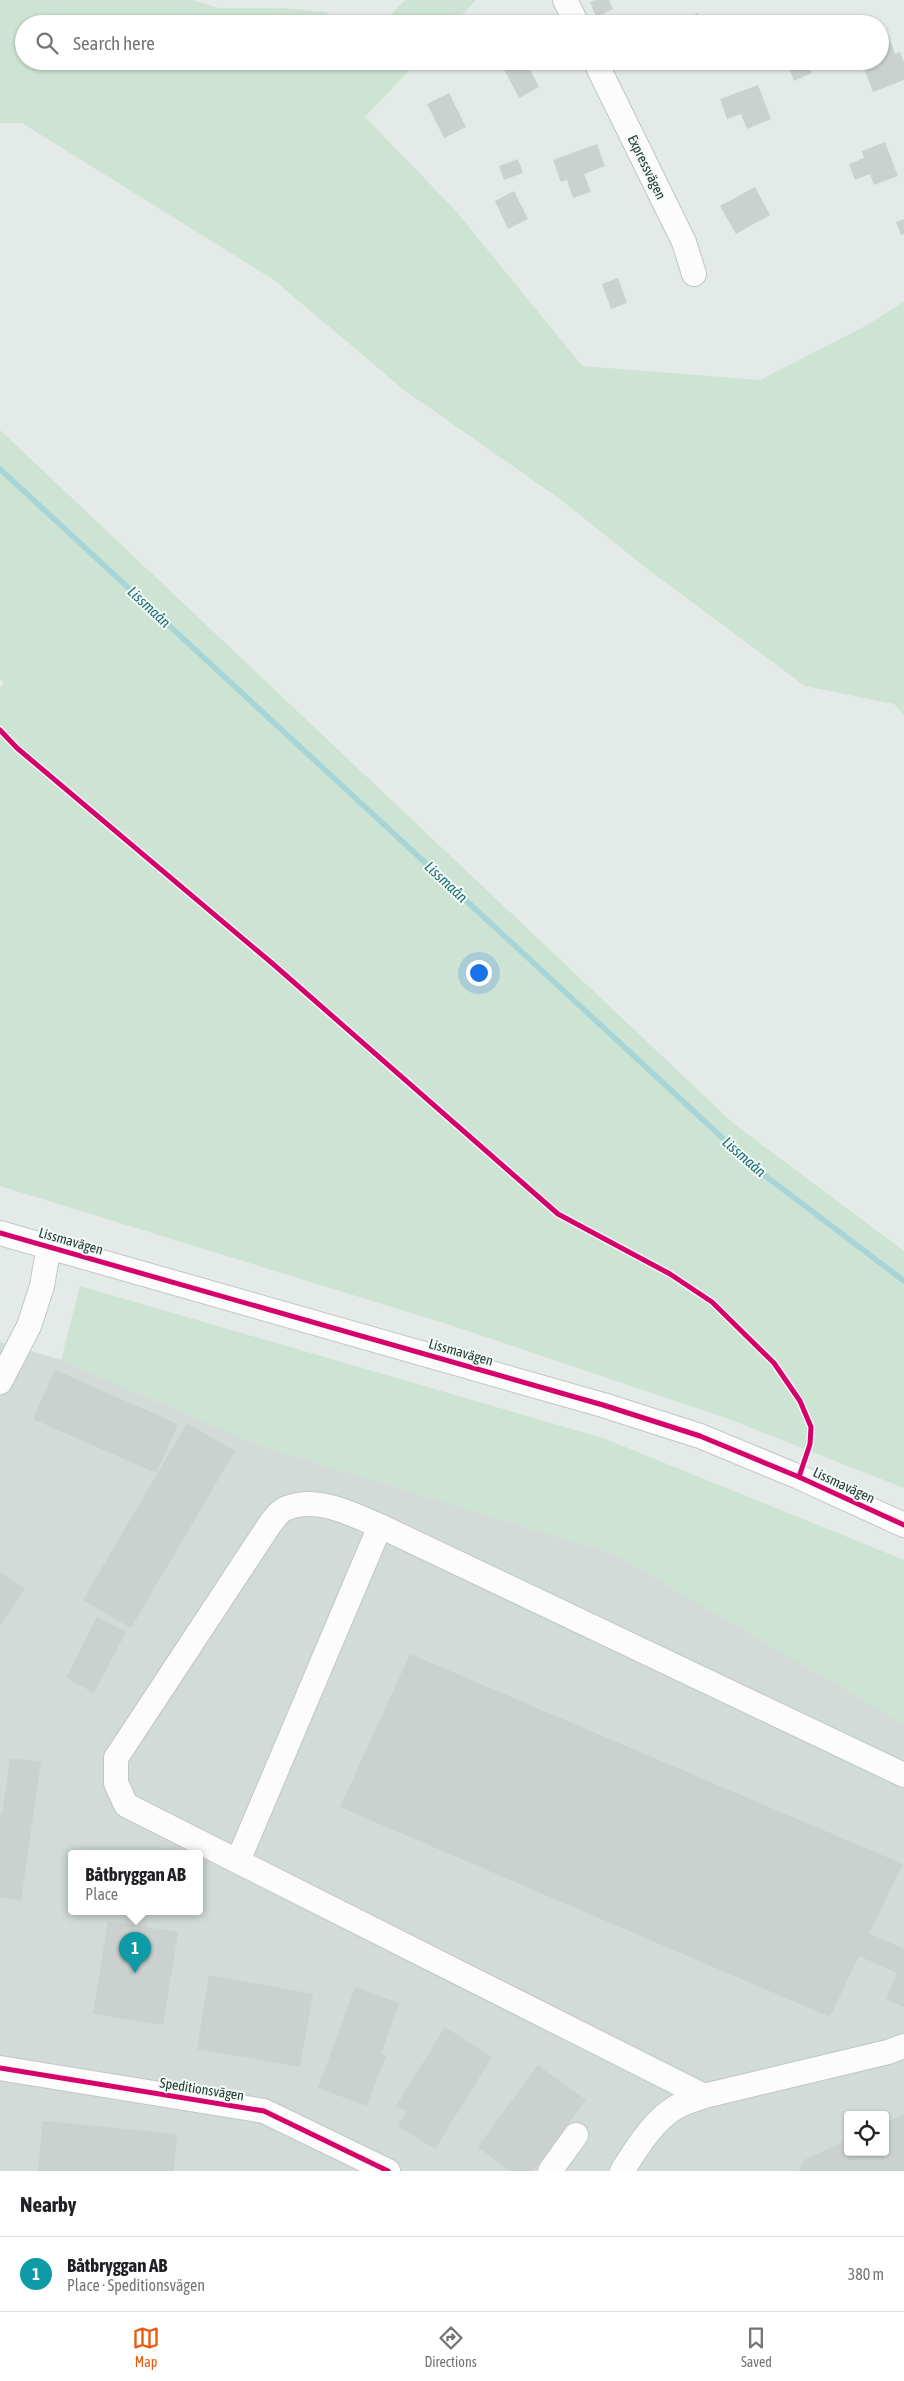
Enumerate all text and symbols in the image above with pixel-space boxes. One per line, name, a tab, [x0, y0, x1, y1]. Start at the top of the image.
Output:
search box	[15, 15, 889, 70]
icon: search	[33, 29, 61, 57]
text: Search here	[73, 32, 155, 54]
street label: Expressvägen	[625, 132, 669, 202]
water label: Lissmaån	[125, 583, 174, 631]
water label: Lissmaån	[422, 858, 471, 906]
your location	[466, 960, 492, 986]
water label: Lissmaån	[719, 1133, 769, 1180]
street label: Lissmavägen	[37, 1224, 105, 1258]
street label: Lissmavägen	[427, 1335, 495, 1369]
street label: Lissmavägen	[811, 1464, 877, 1506]
popup	[68, 1850, 203, 1915]
text: Båtbryggan AB	[85, 1863, 186, 1885]
text: Place	[85, 1885, 118, 1903]
pin: 1	[119, 1932, 151, 1973]
street label: Speditionsvägen	[159, 2074, 245, 2104]
map controls	[844, 2111, 889, 2156]
button: locate	[844, 2111, 889, 2156]
text: Nearby	[20, 2192, 76, 2216]
text: Båtbryggan AB	[67, 2254, 167, 2276]
text: 1	[32, 2265, 40, 2283]
text: 380 m	[848, 2265, 884, 2283]
text: Place · Speditionsvägen	[67, 2276, 205, 2294]
tab: Map	[132, 2324, 160, 2370]
tab: Directions	[424, 2324, 477, 2370]
tab: Saved	[741, 2324, 772, 2370]

